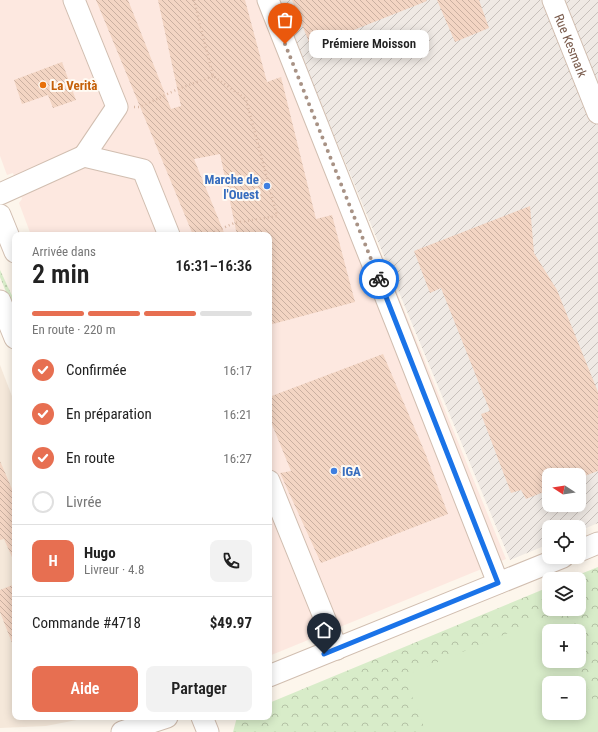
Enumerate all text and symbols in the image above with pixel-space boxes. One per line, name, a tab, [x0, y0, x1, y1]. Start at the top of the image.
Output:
pin	[268, 3, 302, 44]
icon: bag	[274, 9, 296, 31]
street label: Rue Kesmark	[552, 12, 591, 80]
callout: Prémiere Moisson	[309, 30, 429, 58]
text: Prémiere Moisson	[322, 36, 416, 51]
place label: La Verità	[51, 78, 97, 93]
marker: La Verità	[38, 80, 48, 90]
place label: Marche de l'Ouest	[205, 172, 259, 202]
marker: Marche de l'Ouest	[262, 181, 272, 191]
text: Arrivée dans	[32, 244, 96, 259]
text: 16:31–16:36	[175, 257, 252, 275]
text: 2 min	[32, 259, 90, 289]
courier	[359, 259, 399, 299]
icon: bike	[368, 268, 390, 290]
text: En route · 220 m	[32, 322, 115, 337]
icon: check	[32, 359, 54, 381]
text: Confirmée	[66, 361, 127, 379]
text: 16:17	[223, 363, 252, 378]
icon: check	[32, 403, 54, 425]
text: En préparation	[66, 405, 152, 423]
text: 16:21	[223, 407, 252, 422]
icon: check	[32, 447, 54, 469]
text: En route	[66, 449, 115, 467]
text: 16:27	[223, 451, 252, 466]
place label: IGA	[342, 464, 361, 479]
marker: IGA	[329, 466, 339, 476]
north arrow	[542, 468, 586, 512]
map controls	[542, 468, 586, 720]
text: Livrée	[66, 493, 102, 511]
button: locate	[542, 520, 586, 564]
button: phone	[210, 540, 252, 582]
text: Hugo	[84, 544, 116, 562]
text: H	[48, 552, 58, 570]
text: Livreur · 4.8	[84, 562, 144, 577]
button: layers	[542, 572, 586, 616]
pin	[307, 613, 341, 654]
text: Commande #4718	[32, 614, 141, 632]
text: $49.97	[210, 614, 252, 632]
icon: home	[313, 619, 335, 641]
button: +	[542, 624, 586, 668]
button: Aide	[32, 666, 138, 712]
button: Partager	[146, 666, 252, 712]
button: −	[542, 676, 586, 720]

